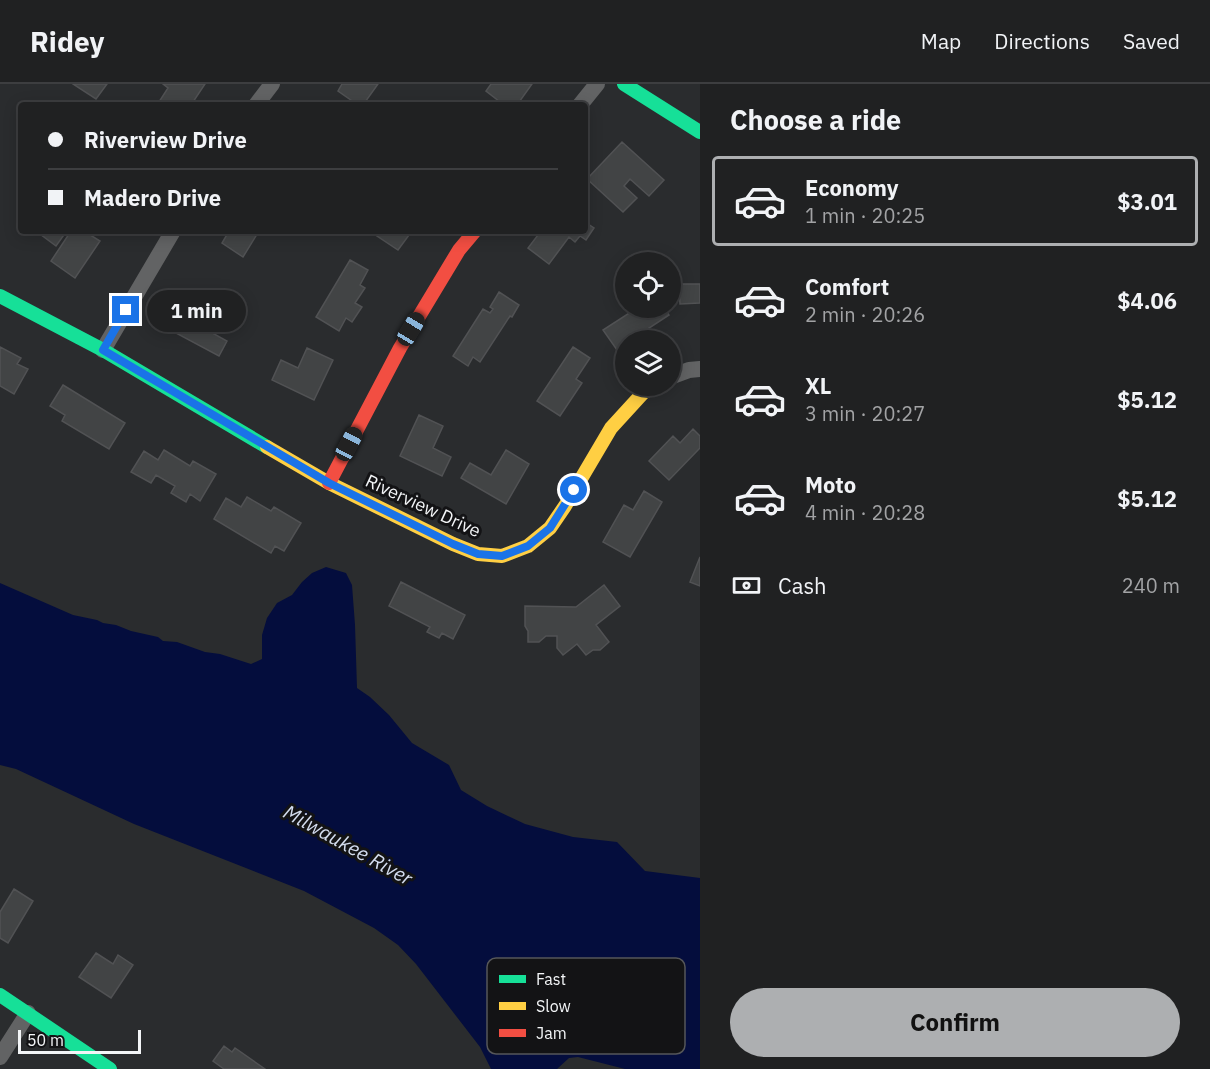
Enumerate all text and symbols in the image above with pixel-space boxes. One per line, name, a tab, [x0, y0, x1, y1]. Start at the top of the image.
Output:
text: Ridey	[30, 23, 104, 60]
text: Map	[921, 27, 961, 55]
text: Directions	[994, 27, 1090, 55]
text: Saved	[1123, 27, 1180, 55]
text: Choose a ride	[730, 102, 901, 137]
text: Riverview Drive	[84, 125, 247, 154]
text: Economy	[805, 173, 899, 202]
icon: car	[733, 174, 787, 228]
text: Madero Drive	[84, 183, 221, 212]
text: $3.01	[1117, 187, 1177, 216]
text: 1 min · 20:25	[805, 202, 925, 229]
map controls	[615, 252, 681, 396]
button: locate	[615, 252, 681, 318]
text: Comfort	[805, 272, 889, 301]
icon: car	[733, 273, 787, 327]
text: $4.06	[1117, 286, 1177, 315]
callout: 1 min	[147, 289, 246, 331]
route end	[112, 296, 139, 323]
text: 1 min	[170, 297, 223, 324]
text: 2 min · 20:26	[805, 301, 925, 328]
car	[394, 309, 428, 349]
button: layers	[615, 330, 681, 396]
text: XL	[805, 371, 831, 400]
icon: car	[733, 372, 787, 426]
text: $5.12	[1117, 385, 1177, 414]
text: 3 min · 20:27	[805, 400, 925, 427]
car	[333, 424, 365, 464]
street label: Riverview Drive	[362, 469, 485, 542]
text: Moto	[805, 470, 856, 499]
icon: car	[733, 471, 787, 525]
route start	[560, 476, 587, 503]
text: $5.12	[1117, 484, 1177, 513]
text: 4 min · 20:28	[805, 499, 925, 526]
icon: cash	[730, 569, 763, 602]
text: Cash	[778, 571, 827, 600]
text: 240 m	[1122, 572, 1180, 599]
water label: Milwaukee River	[279, 798, 418, 892]
legend	[487, 958, 685, 1054]
text: Fast	[536, 969, 566, 989]
button: Confirm	[730, 988, 1180, 1057]
text: Slow	[536, 996, 571, 1016]
text: Jam	[536, 1023, 567, 1043]
scale bar	[18, 1027, 141, 1054]
text: 50 m	[27, 1030, 64, 1050]

